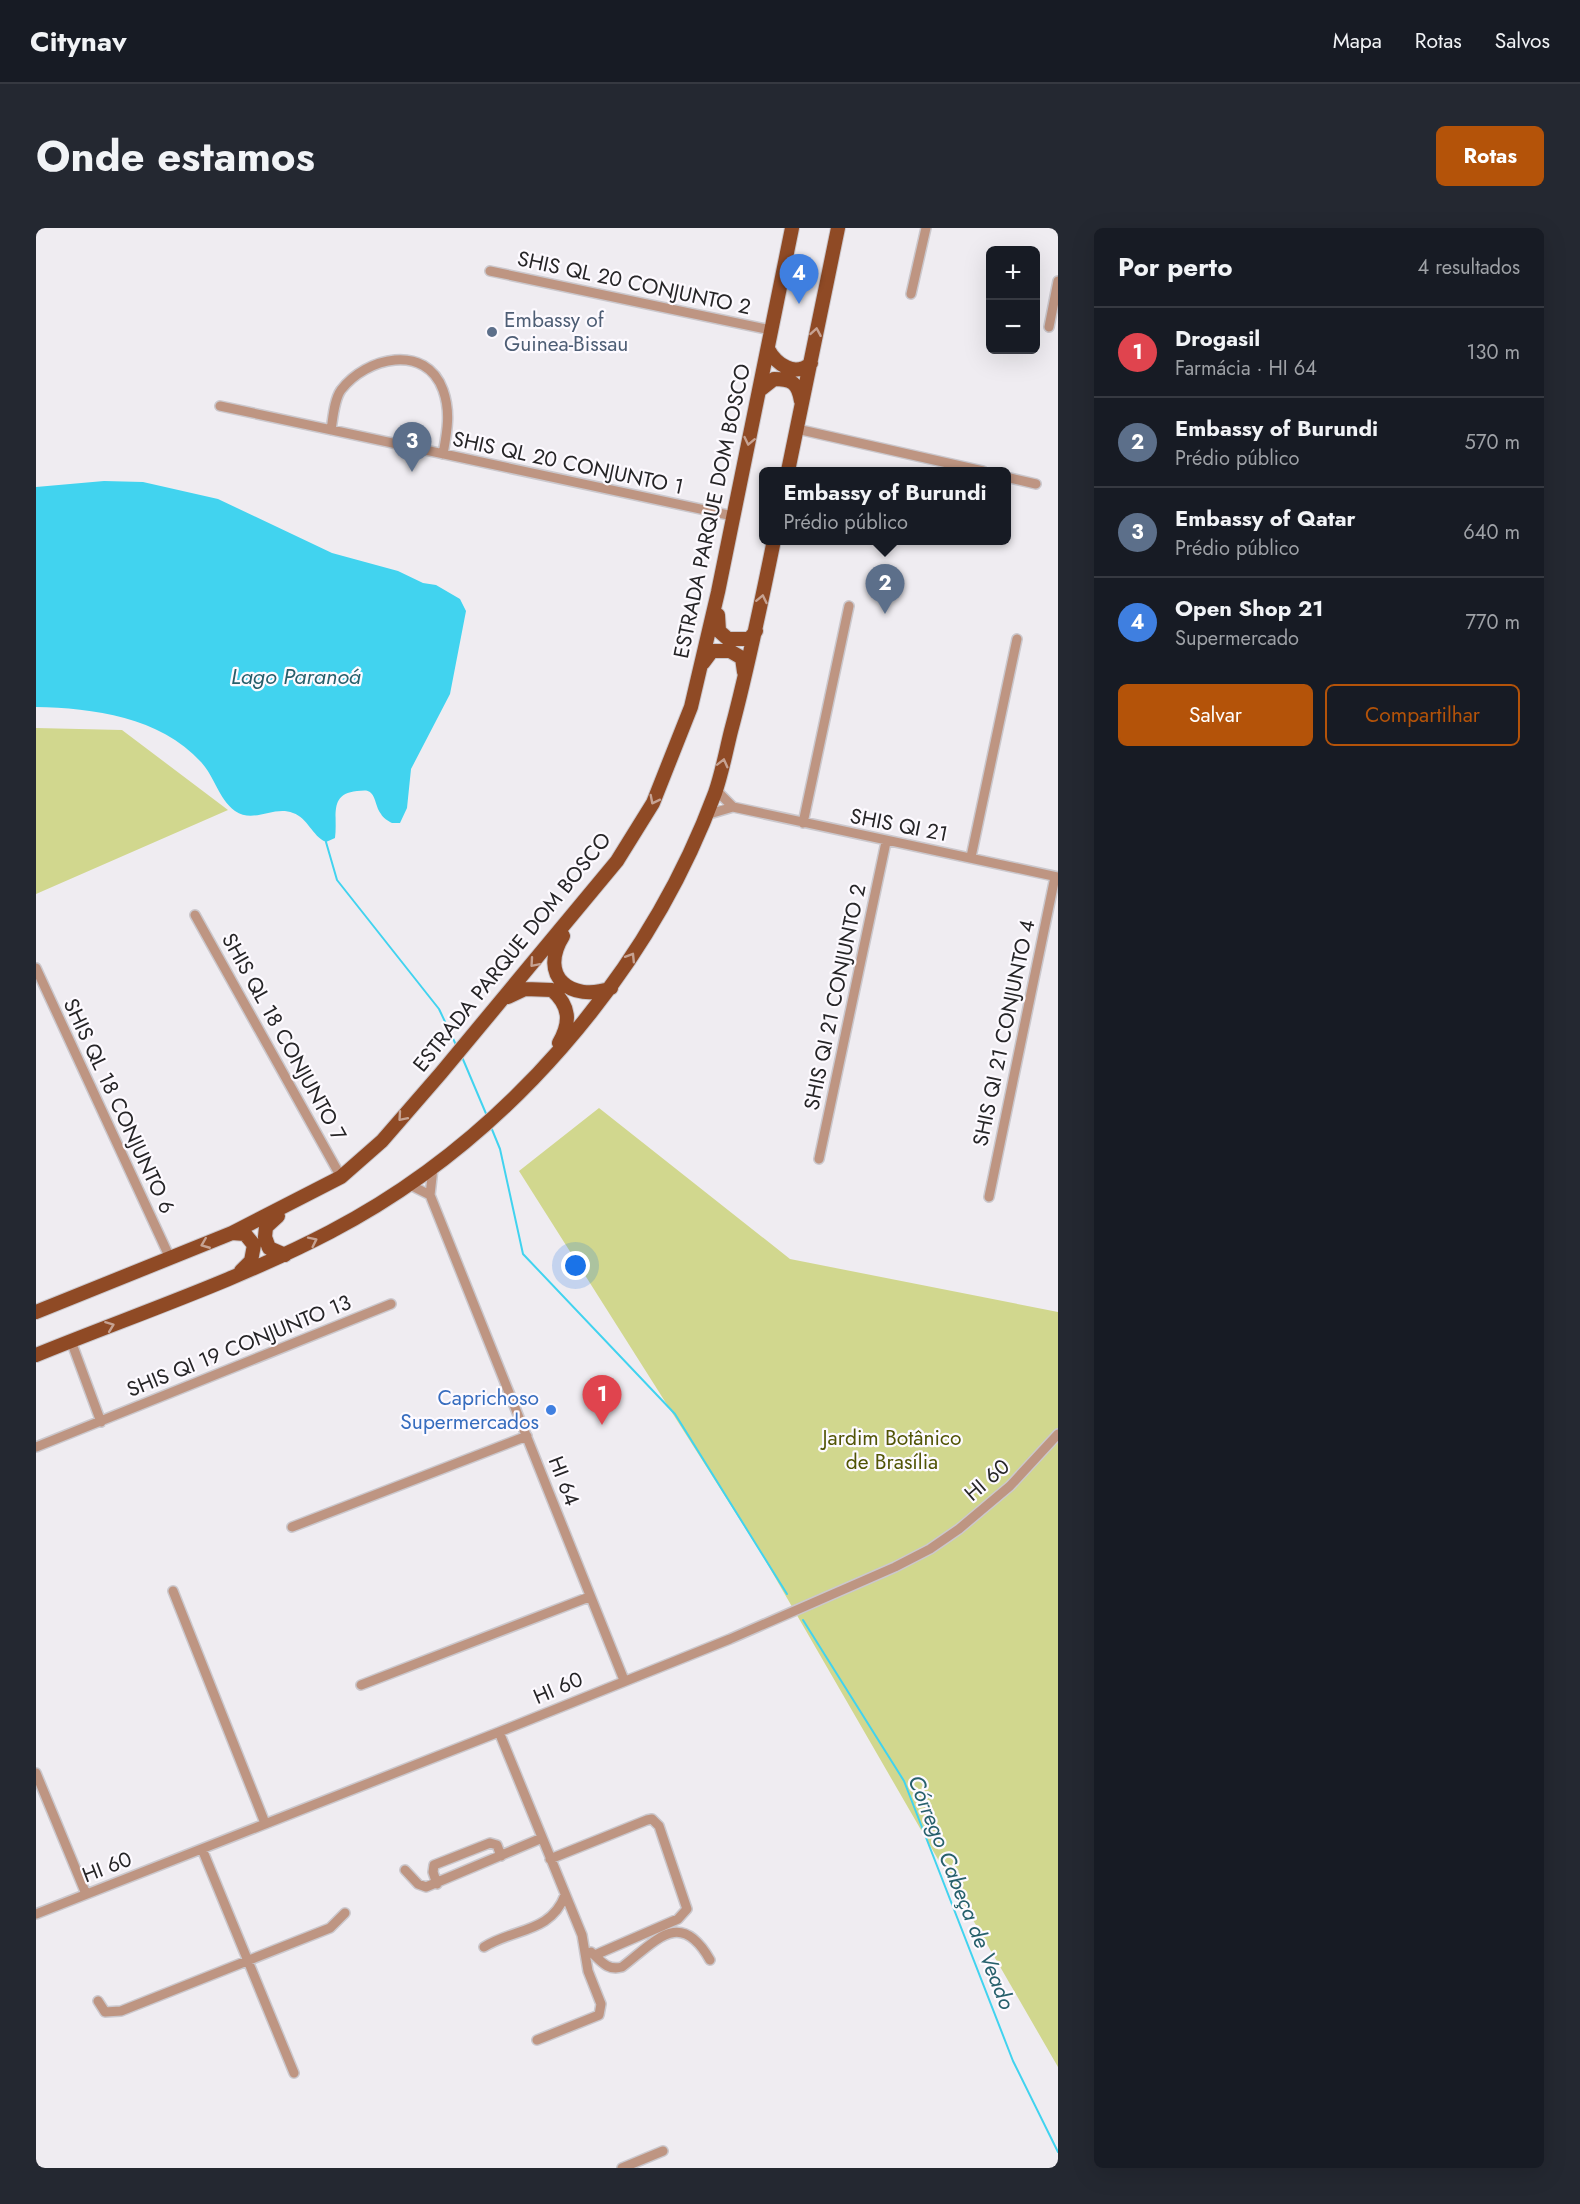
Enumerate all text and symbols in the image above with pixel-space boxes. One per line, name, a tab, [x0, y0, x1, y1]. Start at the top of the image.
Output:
text: Citynav	[30, 21, 127, 62]
text: Mapa	[1333, 26, 1382, 56]
text: Rotas	[1415, 26, 1462, 56]
text: Salvos	[1495, 26, 1550, 56]
text: Onde estamos	[36, 126, 315, 187]
button: Rotas	[1436, 126, 1544, 186]
street label: SHIS QL 20 CONJUNTO 2	[515, 244, 753, 322]
map controls	[986, 246, 1040, 354]
button: +	[986, 246, 1040, 300]
text: Por perto	[1118, 248, 1232, 286]
text: 4 resultados	[1418, 253, 1520, 282]
pin: 4	[780, 254, 819, 304]
button: −	[986, 300, 1040, 354]
place label: Embassy of Guinea-Bissau	[504, 305, 628, 359]
text: Drogasil	[1175, 322, 1260, 354]
marker: Embassy of Guinea-Bissau	[485, 325, 499, 339]
one-way arrow	[809, 327, 822, 337]
text: 1	[1132, 338, 1143, 367]
text: 130 m	[1466, 338, 1520, 367]
text: Farmácia · HI 64	[1175, 354, 1317, 383]
street label: ESTRADA PARQUE DOM BOSCO	[666, 361, 758, 661]
text: Embassy of Burundi	[1175, 412, 1378, 444]
pin: 3	[392, 422, 431, 472]
street label: SHIS QL 20 CONJUNTO 1	[450, 424, 686, 502]
text: 2	[1131, 428, 1144, 457]
text: 570 m	[1465, 428, 1520, 457]
one-way arrow	[743, 436, 756, 446]
text: Prédio público	[1175, 444, 1300, 473]
popup	[759, 467, 1011, 545]
text: Embassy of Burundi	[783, 476, 987, 508]
text: Embassy of Qatar	[1175, 502, 1356, 534]
text: Prédio público	[783, 508, 908, 537]
text: 3	[1131, 518, 1144, 547]
text: 640 m	[1463, 518, 1520, 547]
text: Prédio público	[1175, 534, 1300, 563]
pin: 2	[866, 564, 904, 614]
text: Open Shop 21	[1175, 592, 1324, 624]
one-way arrow	[755, 595, 768, 605]
text: 4	[1131, 608, 1144, 637]
text: 770 m	[1465, 608, 1520, 637]
text: Supermercado	[1175, 624, 1299, 653]
water label: Lago Paranoá	[231, 660, 361, 692]
button: Salvar	[1118, 684, 1313, 746]
button: Compartilhar	[1325, 684, 1520, 746]
one-way arrow	[716, 758, 728, 769]
one-way arrow	[650, 794, 661, 805]
street label: SHIS QI 21	[848, 801, 950, 849]
street label: ESTRADA PARQUE DOM BOSCO	[406, 826, 618, 1078]
street label: SHIS QI 21 CONJUNTO 2	[796, 881, 874, 1113]
street label: SHIS QI 21 CONJUNTO 4	[965, 917, 1043, 1149]
street label: SHIS QL 18 CONJUNTO 7	[214, 928, 354, 1146]
one-way arrow	[624, 953, 635, 964]
one-way arrow	[530, 956, 541, 967]
street label: SHIS QL 18 CONJUNTO 6	[56, 993, 182, 1219]
one-way arrow	[399, 1110, 410, 1121]
one-way arrow	[200, 1237, 211, 1249]
one-way arrow	[306, 1237, 317, 1248]
your location	[561, 1251, 590, 1280]
street label: SHIS QI 19 CONJUNTO 13	[122, 1287, 356, 1405]
one-way arrow	[104, 1320, 115, 1333]
pin: 1	[582, 1376, 622, 1425]
place label: Caprichoso Supermercados	[400, 1383, 539, 1437]
marker: Caprichoso Supermercados	[544, 1403, 558, 1417]
park label: Jardim Botânico de Brasília	[820, 1423, 961, 1477]
street label: HI 64	[541, 1452, 587, 1510]
street label: HI 60	[958, 1452, 1016, 1508]
street label: HI 60	[529, 1664, 587, 1712]
water label: Córrego Cabeça de Veado	[900, 1770, 1024, 2014]
street label: HI 60	[78, 1844, 136, 1890]

